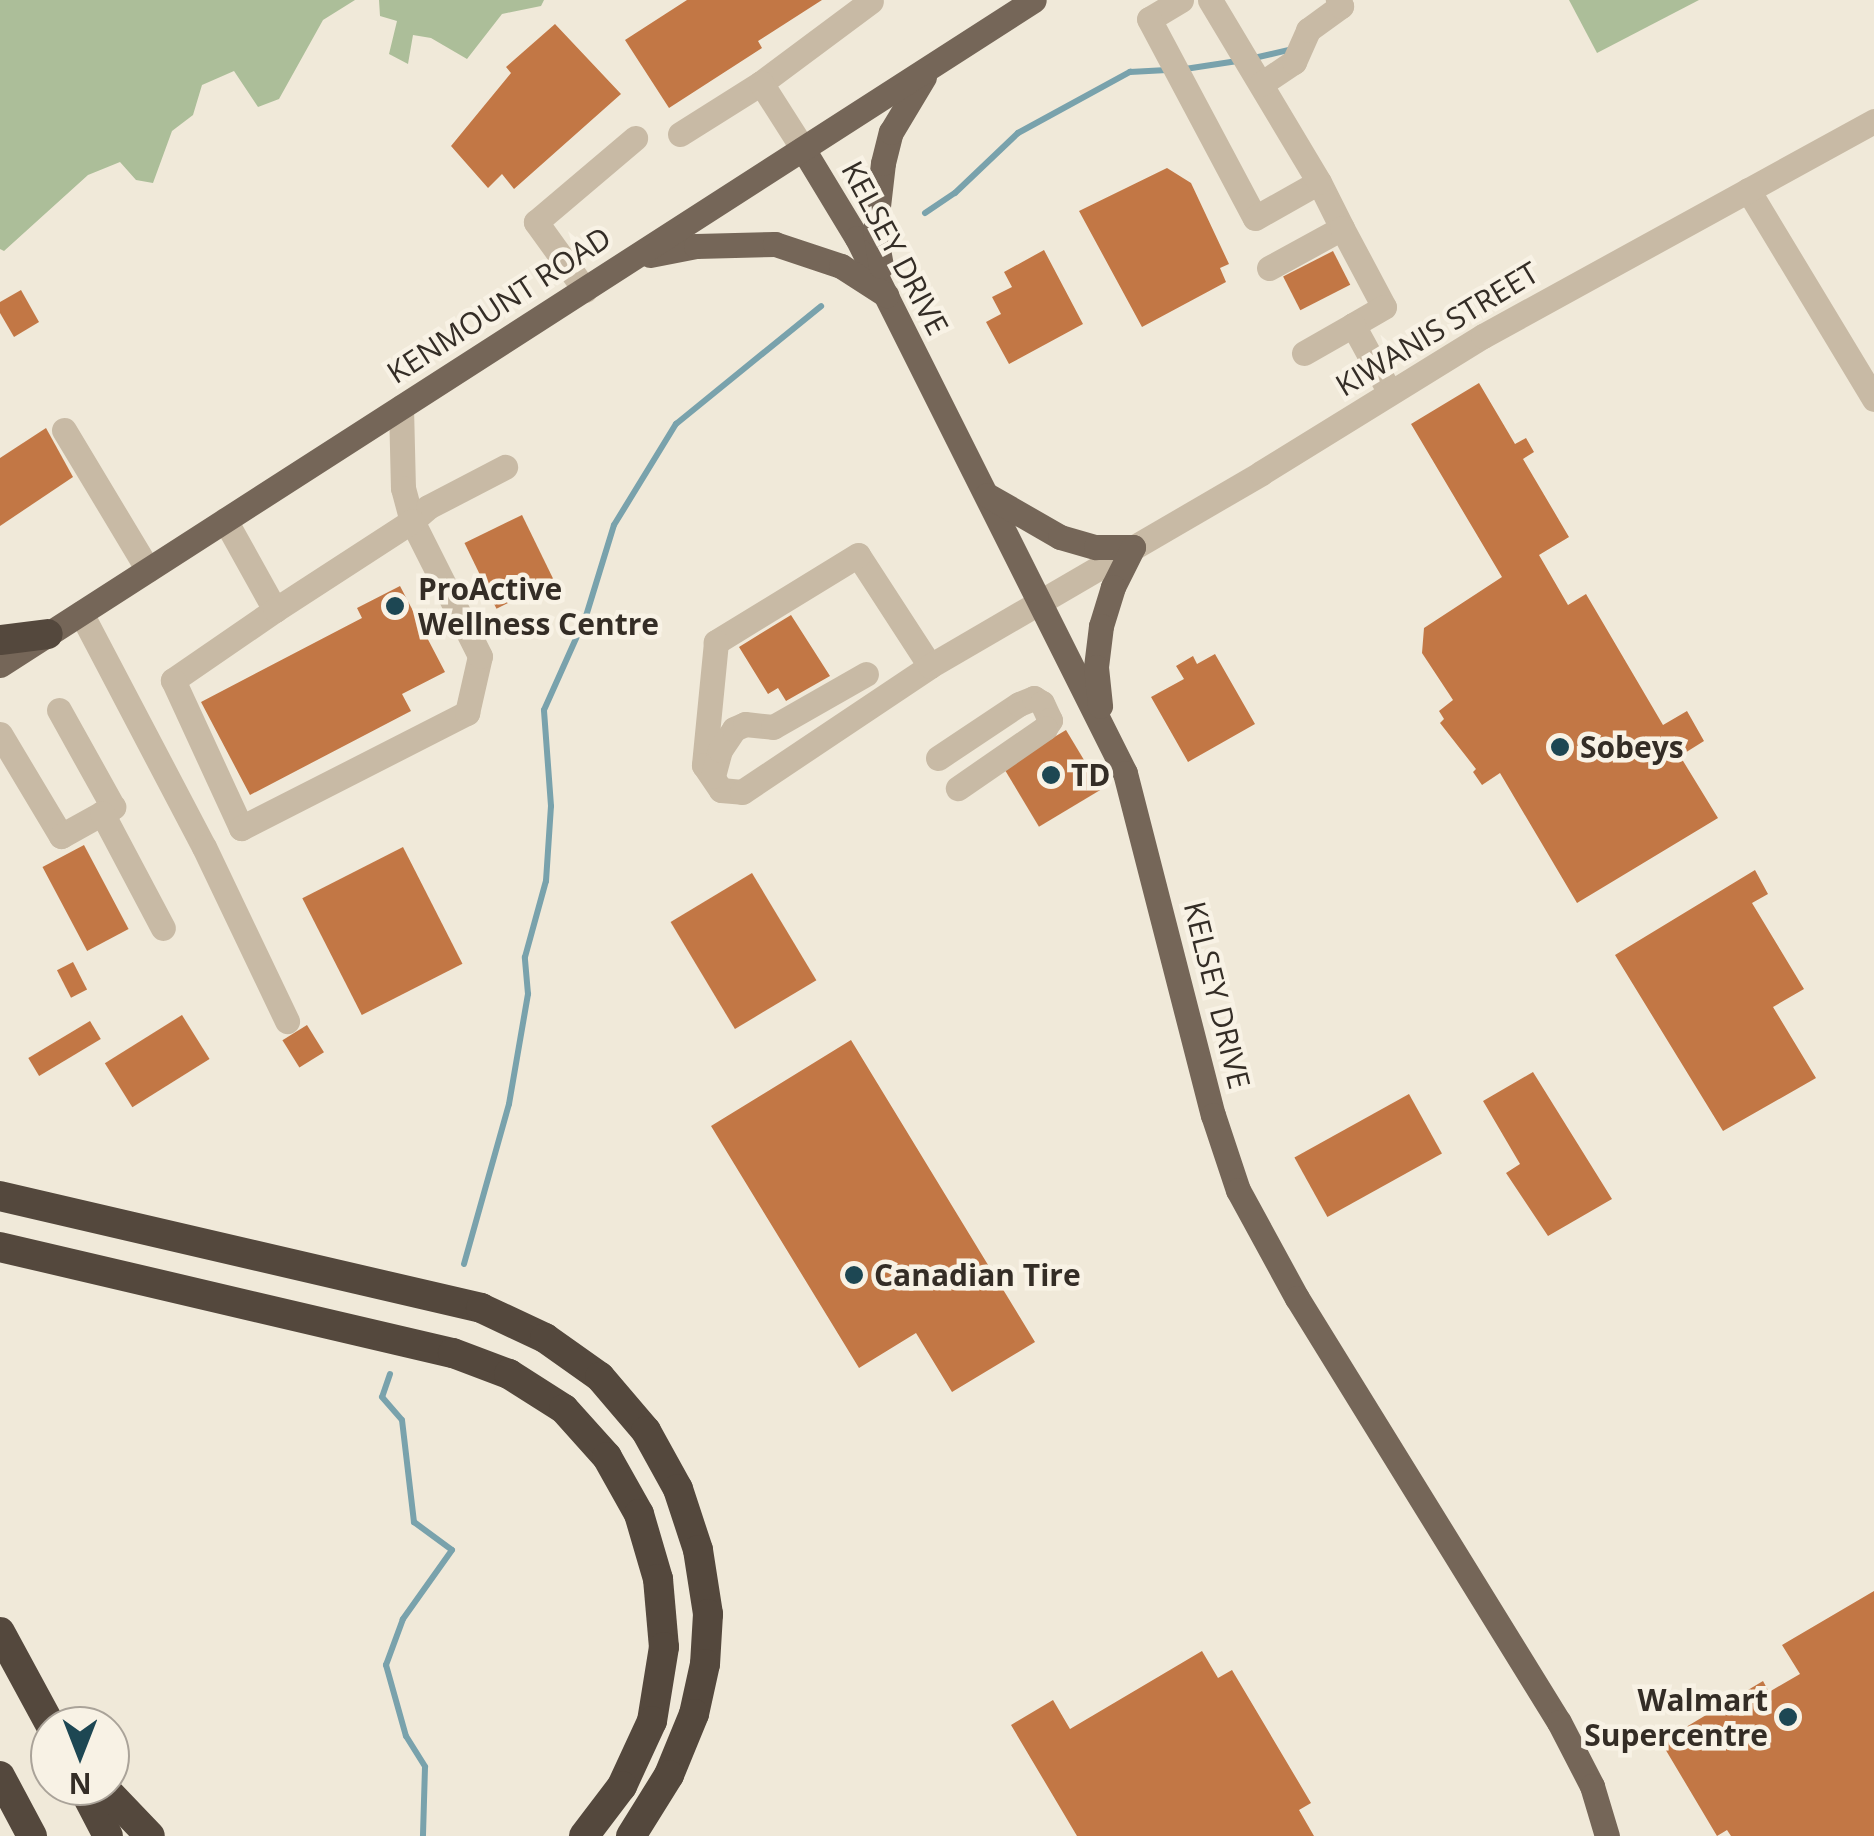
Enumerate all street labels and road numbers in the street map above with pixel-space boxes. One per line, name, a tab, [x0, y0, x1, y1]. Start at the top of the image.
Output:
street label: KELSEY DRIVE	[834, 155, 956, 341]
street label: KENMOUNT ROAD	[380, 219, 618, 391]
street label: KIWANIS STREET	[1329, 254, 1545, 404]
street label: KELSEY DRIVE	[1176, 898, 1258, 1092]

